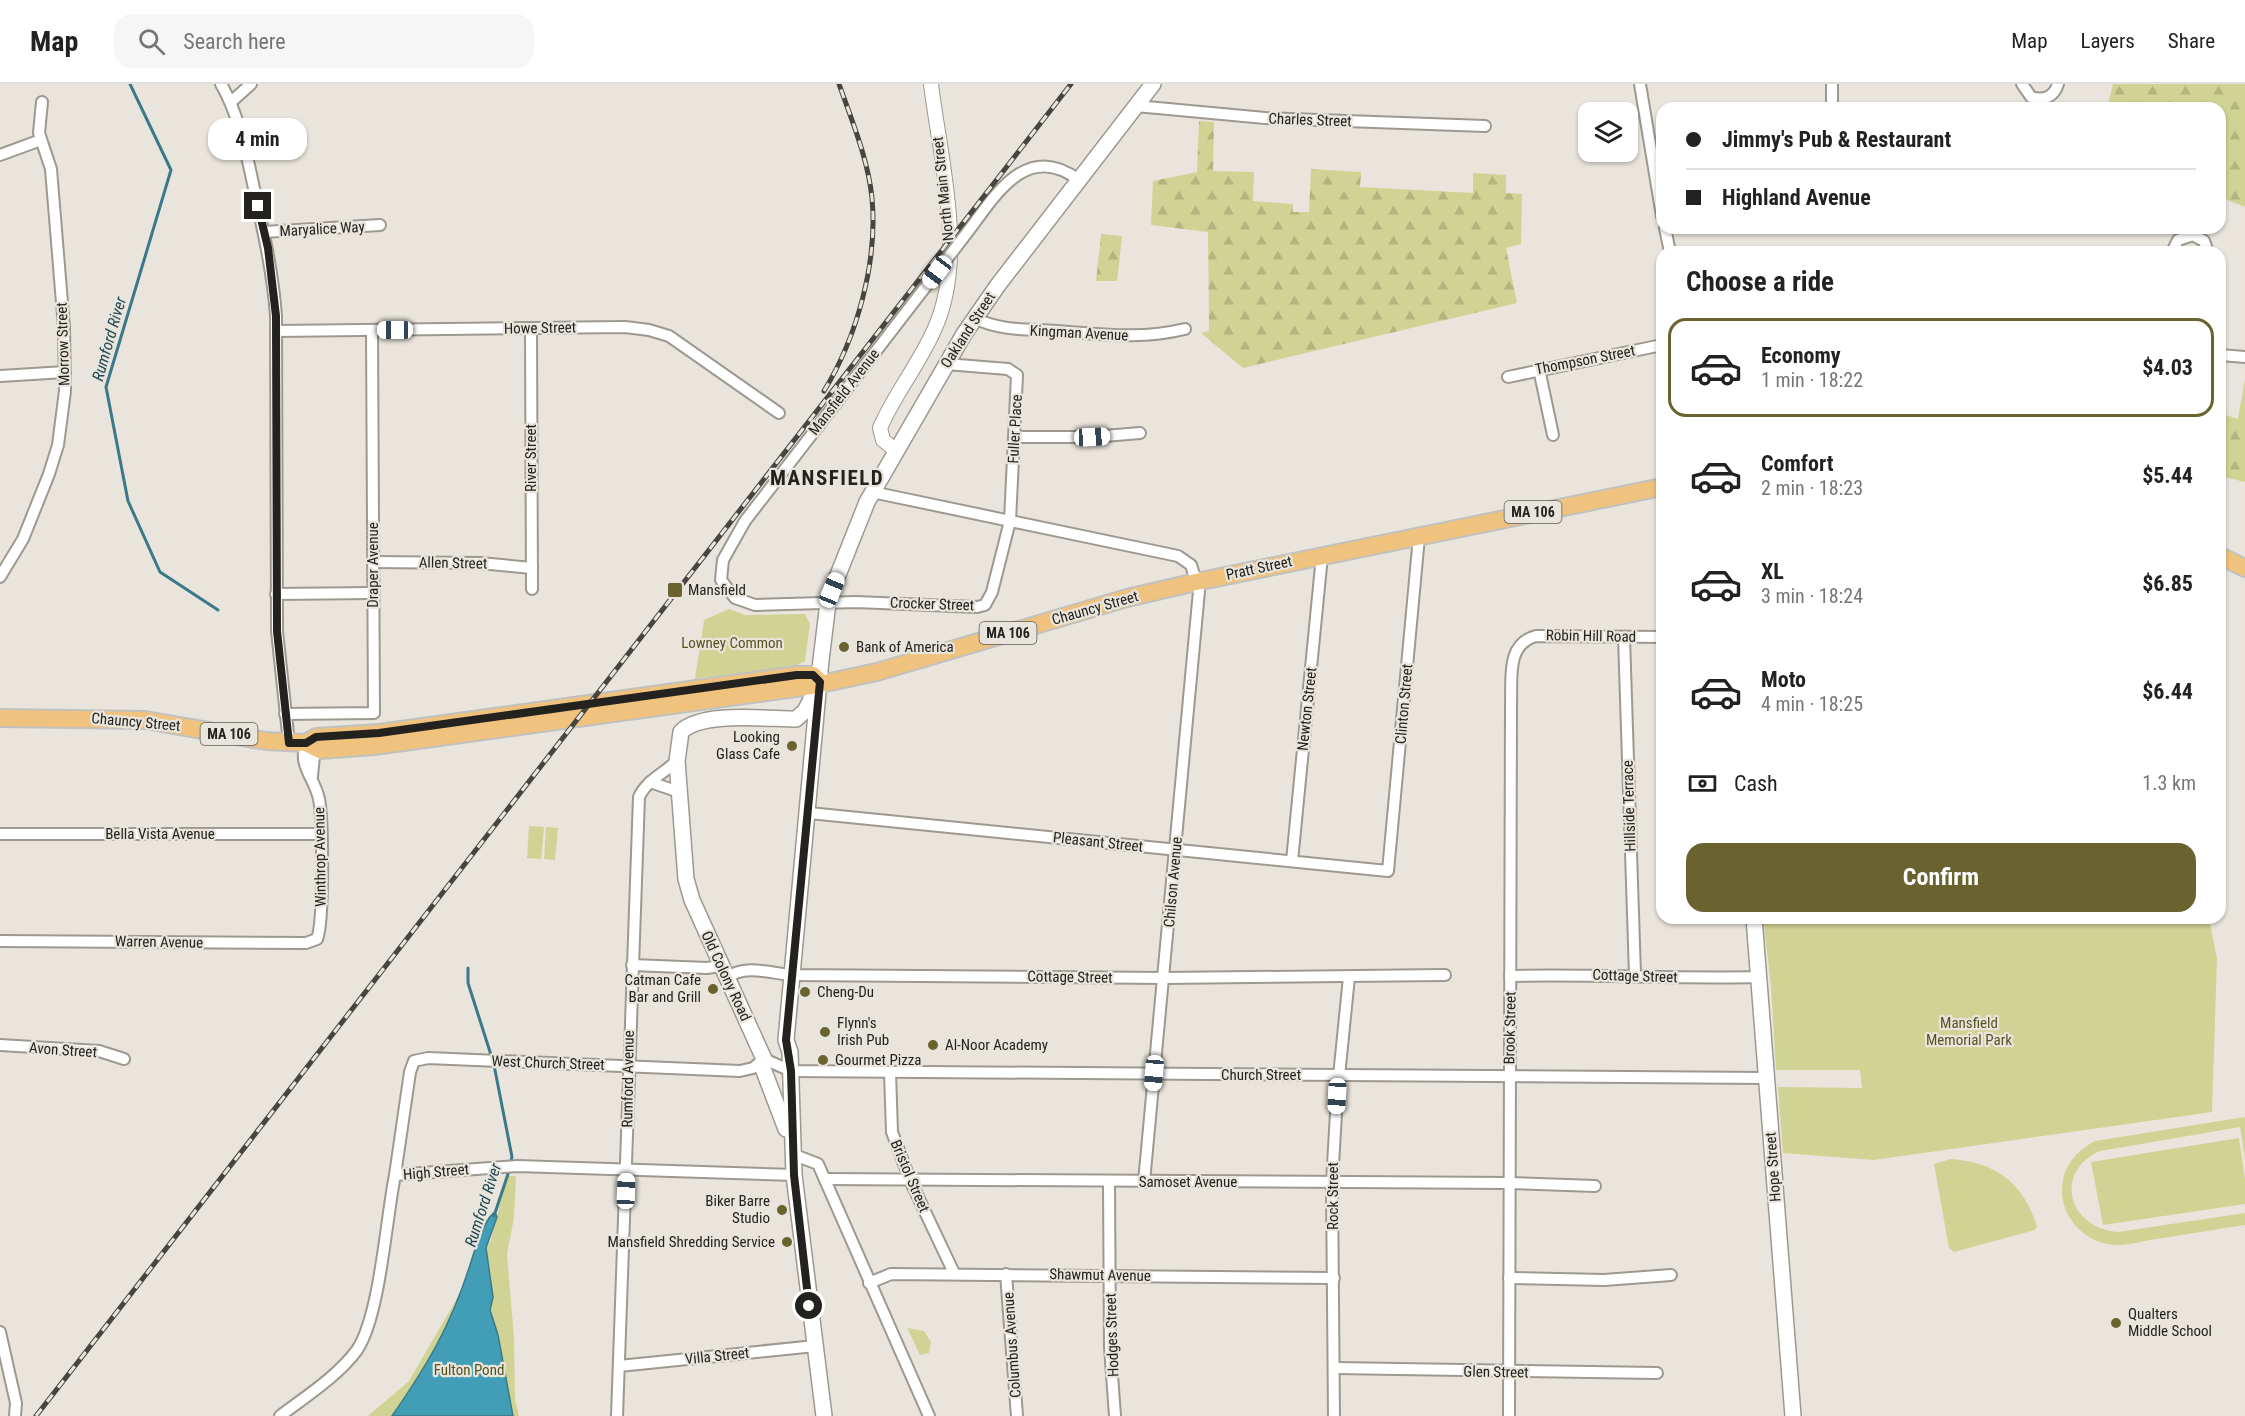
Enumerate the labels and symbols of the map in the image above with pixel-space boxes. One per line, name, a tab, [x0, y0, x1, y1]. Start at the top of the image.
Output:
street label: Charles Street	[1268, 110, 1352, 130]
callout: 4 min	[208, 119, 308, 161]
street label: North Main Street	[929, 136, 957, 242]
route end	[244, 192, 271, 219]
street label: Maryalice Way	[279, 218, 365, 240]
car	[919, 252, 955, 292]
street label: Oakland Street	[937, 289, 999, 371]
water label: Rumford River	[88, 294, 130, 383]
street label: Morrow Street	[53, 302, 73, 386]
street label: Howe Street	[504, 318, 576, 338]
car	[377, 321, 413, 339]
street label: Kingman Avenue	[1029, 321, 1129, 345]
street label: Thompson Street	[1533, 341, 1637, 379]
street label: Mansfield Avenue	[805, 345, 883, 439]
street label: Fuller Place	[1004, 394, 1026, 464]
street label: River Street	[522, 424, 540, 492]
car	[1074, 427, 1110, 447]
district label: MANSFIELD	[770, 466, 884, 490]
road number: MA 106	[1504, 501, 1562, 523]
street label: Draper Avenue	[364, 522, 382, 608]
street label: Pratt Street	[1224, 552, 1294, 584]
street label: Allen Street	[419, 553, 487, 573]
car	[817, 570, 847, 610]
marker: Mansfield	[666, 581, 684, 599]
place label: Mansfield	[688, 581, 746, 599]
street label: Chauncy Street	[1050, 587, 1140, 629]
street label: Crocker Street	[890, 594, 974, 614]
road number: MA 106	[980, 622, 1036, 644]
street label: Robin Hill Road	[1546, 626, 1636, 646]
park label: Lowney Common	[681, 634, 783, 652]
place label: Bank of America	[856, 638, 954, 656]
marker: Bank of America	[837, 640, 851, 654]
street label: Clinton Street	[1392, 663, 1416, 745]
street label: Newton Street	[1294, 666, 1320, 752]
street label: Chauncy Street	[91, 709, 181, 735]
road number: MA 106	[200, 723, 258, 745]
place label: Looking Glass Cafe	[716, 728, 780, 763]
marker: Looking Glass Cafe	[785, 739, 799, 753]
street label: Hillside Terrace	[1618, 760, 1640, 852]
street label: Winthrop Avenue	[310, 807, 330, 907]
street label: Bella Vista Avenue	[105, 825, 215, 843]
street label: Pleasant Street	[1052, 828, 1144, 856]
street label: Chilson Avenue	[1160, 836, 1186, 928]
street label: Old Colony Road	[697, 928, 755, 1024]
street label: Warren Avenue	[115, 932, 203, 952]
street label: Cottage Street	[1592, 966, 1678, 986]
street label: Cottage Street	[1027, 967, 1113, 987]
place label: Catman Cafe Bar and Grill	[624, 971, 701, 1006]
marker: Catman Cafe Bar and Grill	[706, 982, 720, 996]
place label: Cheng-Du	[817, 983, 874, 1001]
marker: Cheng-Du	[798, 985, 812, 999]
street label: Brook Street	[1500, 991, 1520, 1065]
place label: Flynn's Irish Pub	[837, 1014, 889, 1049]
park label: Mansfield Memorial Park	[1926, 1014, 2012, 1049]
marker: Flynn's Irish Pub	[818, 1025, 832, 1039]
street label: Rumford Avenue	[618, 1030, 638, 1128]
place label: Al-Noor Academy	[945, 1036, 1048, 1054]
marker: Al-Noor Academy	[926, 1038, 940, 1052]
street label: Avon Street	[28, 1039, 98, 1061]
place label: Gourmet Pizza	[835, 1051, 922, 1069]
street label: West Church Street	[491, 1052, 605, 1074]
marker: Gourmet Pizza	[816, 1053, 830, 1067]
car	[1143, 1054, 1165, 1092]
street label: Church Street	[1221, 1066, 1301, 1084]
car	[1327, 1078, 1347, 1114]
street label: Hope Street	[1762, 1132, 1784, 1202]
street label: Bristol Street	[887, 1137, 933, 1215]
street label: High Street	[402, 1160, 470, 1184]
water label: Rumford River	[461, 1160, 506, 1249]
street label: Rock Street	[1324, 1162, 1342, 1230]
car	[616, 1173, 636, 1209]
street label: Samoset Avenue	[1139, 1173, 1237, 1191]
place label: Biker Barre Studio	[705, 1192, 770, 1227]
marker: Biker Barre Studio	[775, 1203, 789, 1217]
place label: Mansfield Shredding Service	[607, 1233, 775, 1251]
marker: Mansfield Shredding Service	[780, 1235, 794, 1249]
street label: Shawmut Avenue	[1049, 1265, 1151, 1285]
street label: Columbus Avenue	[999, 1291, 1025, 1399]
route start	[795, 1292, 822, 1319]
street label: Hodges Street	[1102, 1293, 1122, 1377]
place label: Qualters Middle School	[2128, 1305, 2212, 1340]
marker: Qualters Middle School	[2109, 1316, 2123, 1330]
street label: Villa Street	[684, 1344, 750, 1368]
park label: Fulton Pond	[434, 1361, 504, 1379]
street label: Glen Street	[1463, 1362, 1529, 1382]

